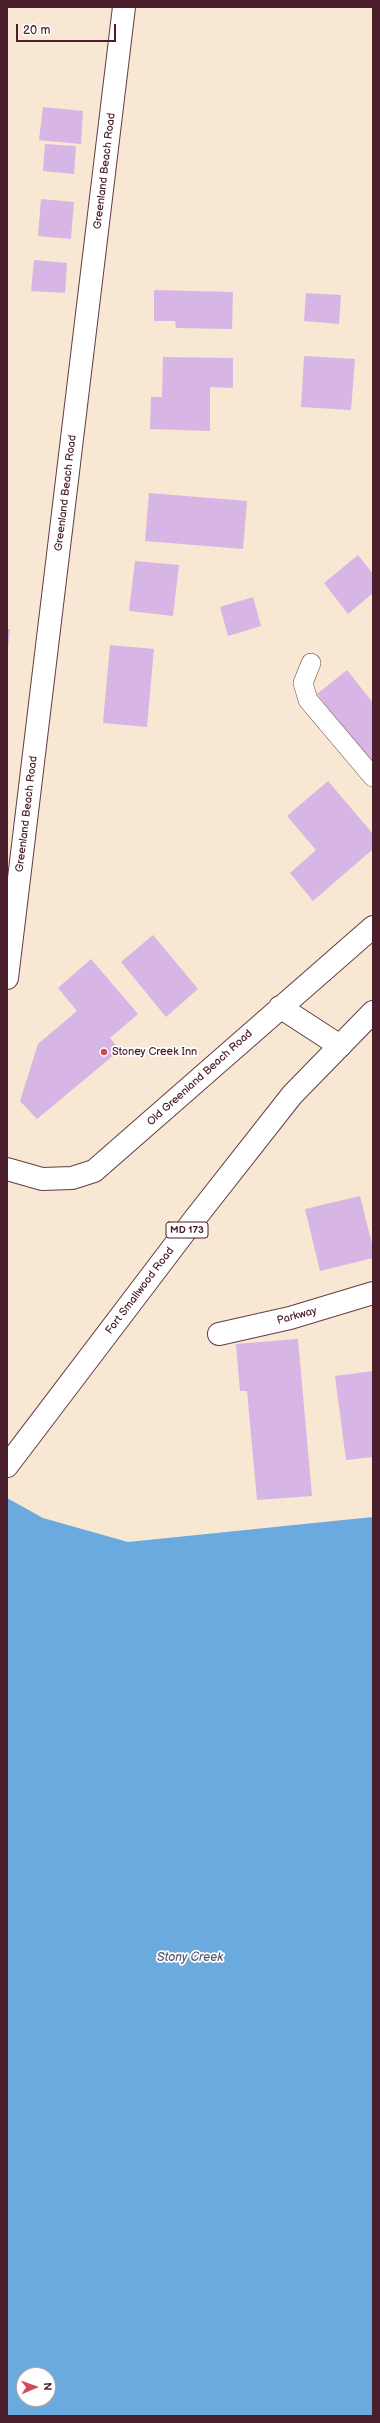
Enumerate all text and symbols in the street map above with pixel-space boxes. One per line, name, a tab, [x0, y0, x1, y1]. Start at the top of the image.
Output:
scale bar	[18, 16, 118, 42]
text: 20 m	[23, 23, 50, 38]
street label: Greenland Beach Road	[91, 112, 119, 230]
street label: Greenland Beach Road	[52, 434, 80, 552]
street label: Greenland Beach Road	[13, 755, 41, 873]
street label: Old Greenland Beach Road	[145, 1027, 255, 1129]
place label: Stoney Creek Inn	[112, 1045, 197, 1059]
marker: Stoney Creek Inn	[99, 1047, 109, 1057]
road number: MD 173	[166, 1222, 208, 1238]
street label: Fort Smallwood Road	[103, 1245, 177, 1337]
street label: Parkway	[276, 1304, 318, 1328]
water label: Stony Creek	[157, 1951, 223, 1965]
north arrow	[16, 2367, 56, 2407]
text: N	[41, 2382, 54, 2391]

